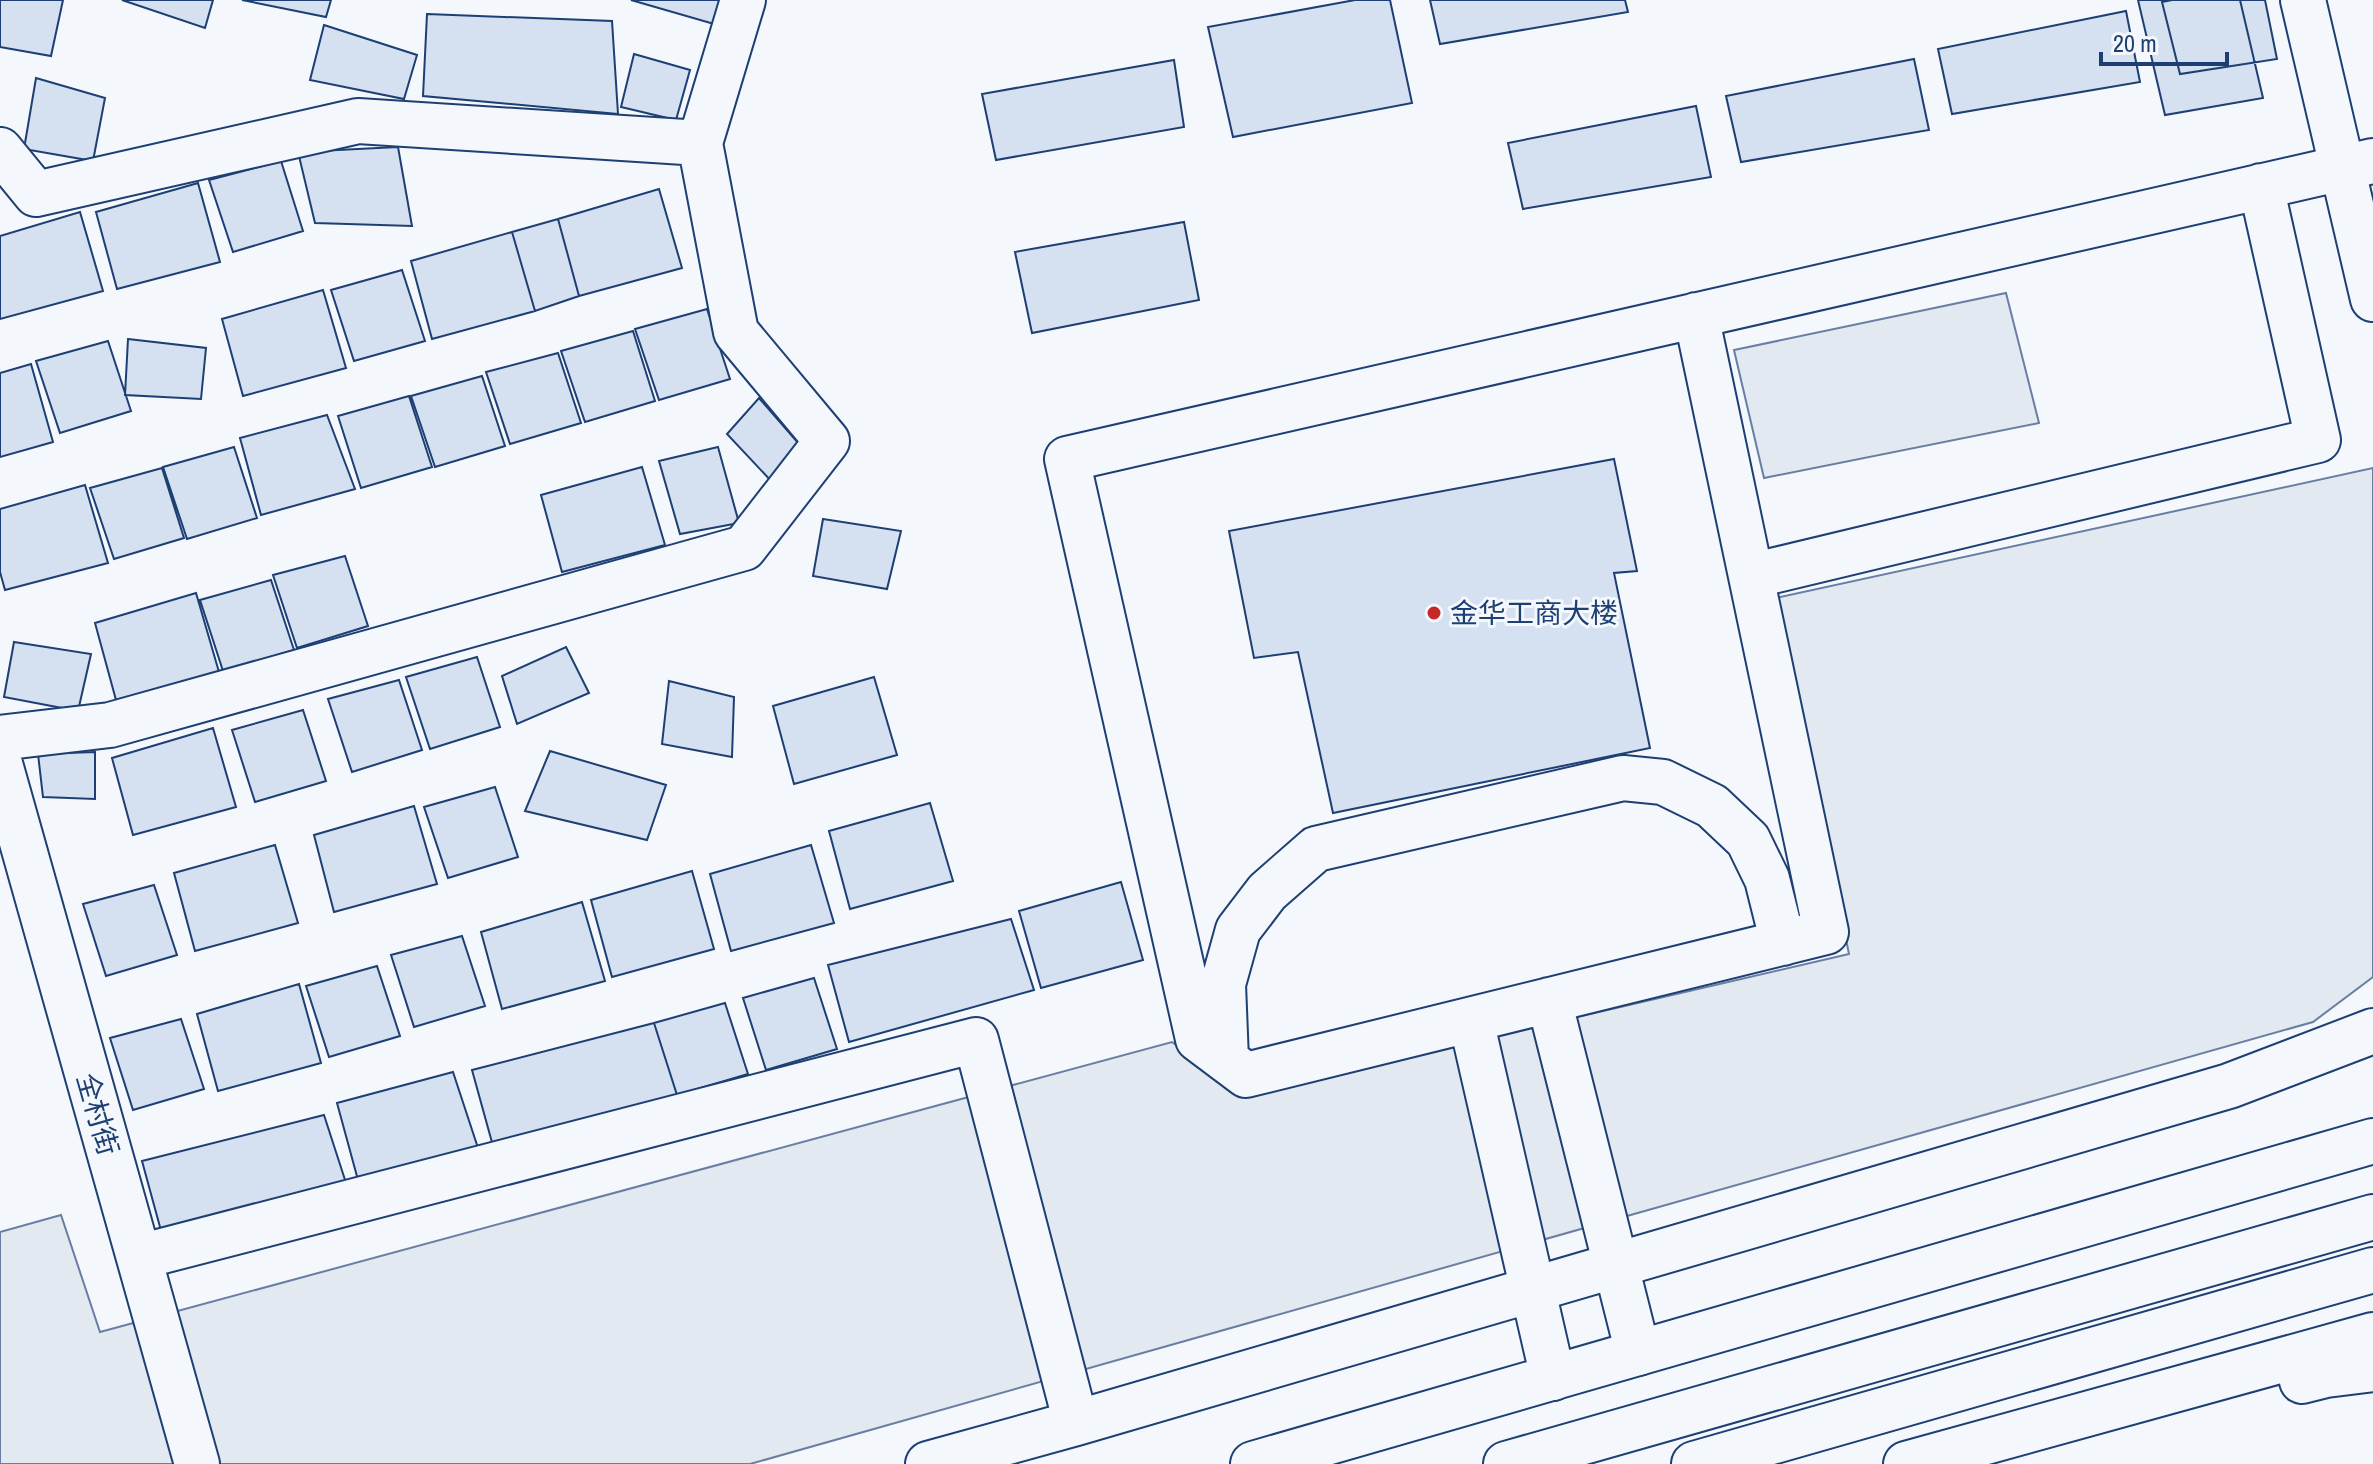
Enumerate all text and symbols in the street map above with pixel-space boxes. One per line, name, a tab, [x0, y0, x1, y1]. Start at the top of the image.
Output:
scale bar	[2101, 16, 2227, 66]
text: 20 m	[2113, 27, 2157, 59]
place label: 金华工商大楼	[1450, 594, 1618, 632]
marker: 金华工商大楼	[1425, 604, 1443, 622]
street label: 全村街	[68, 1068, 128, 1160]

